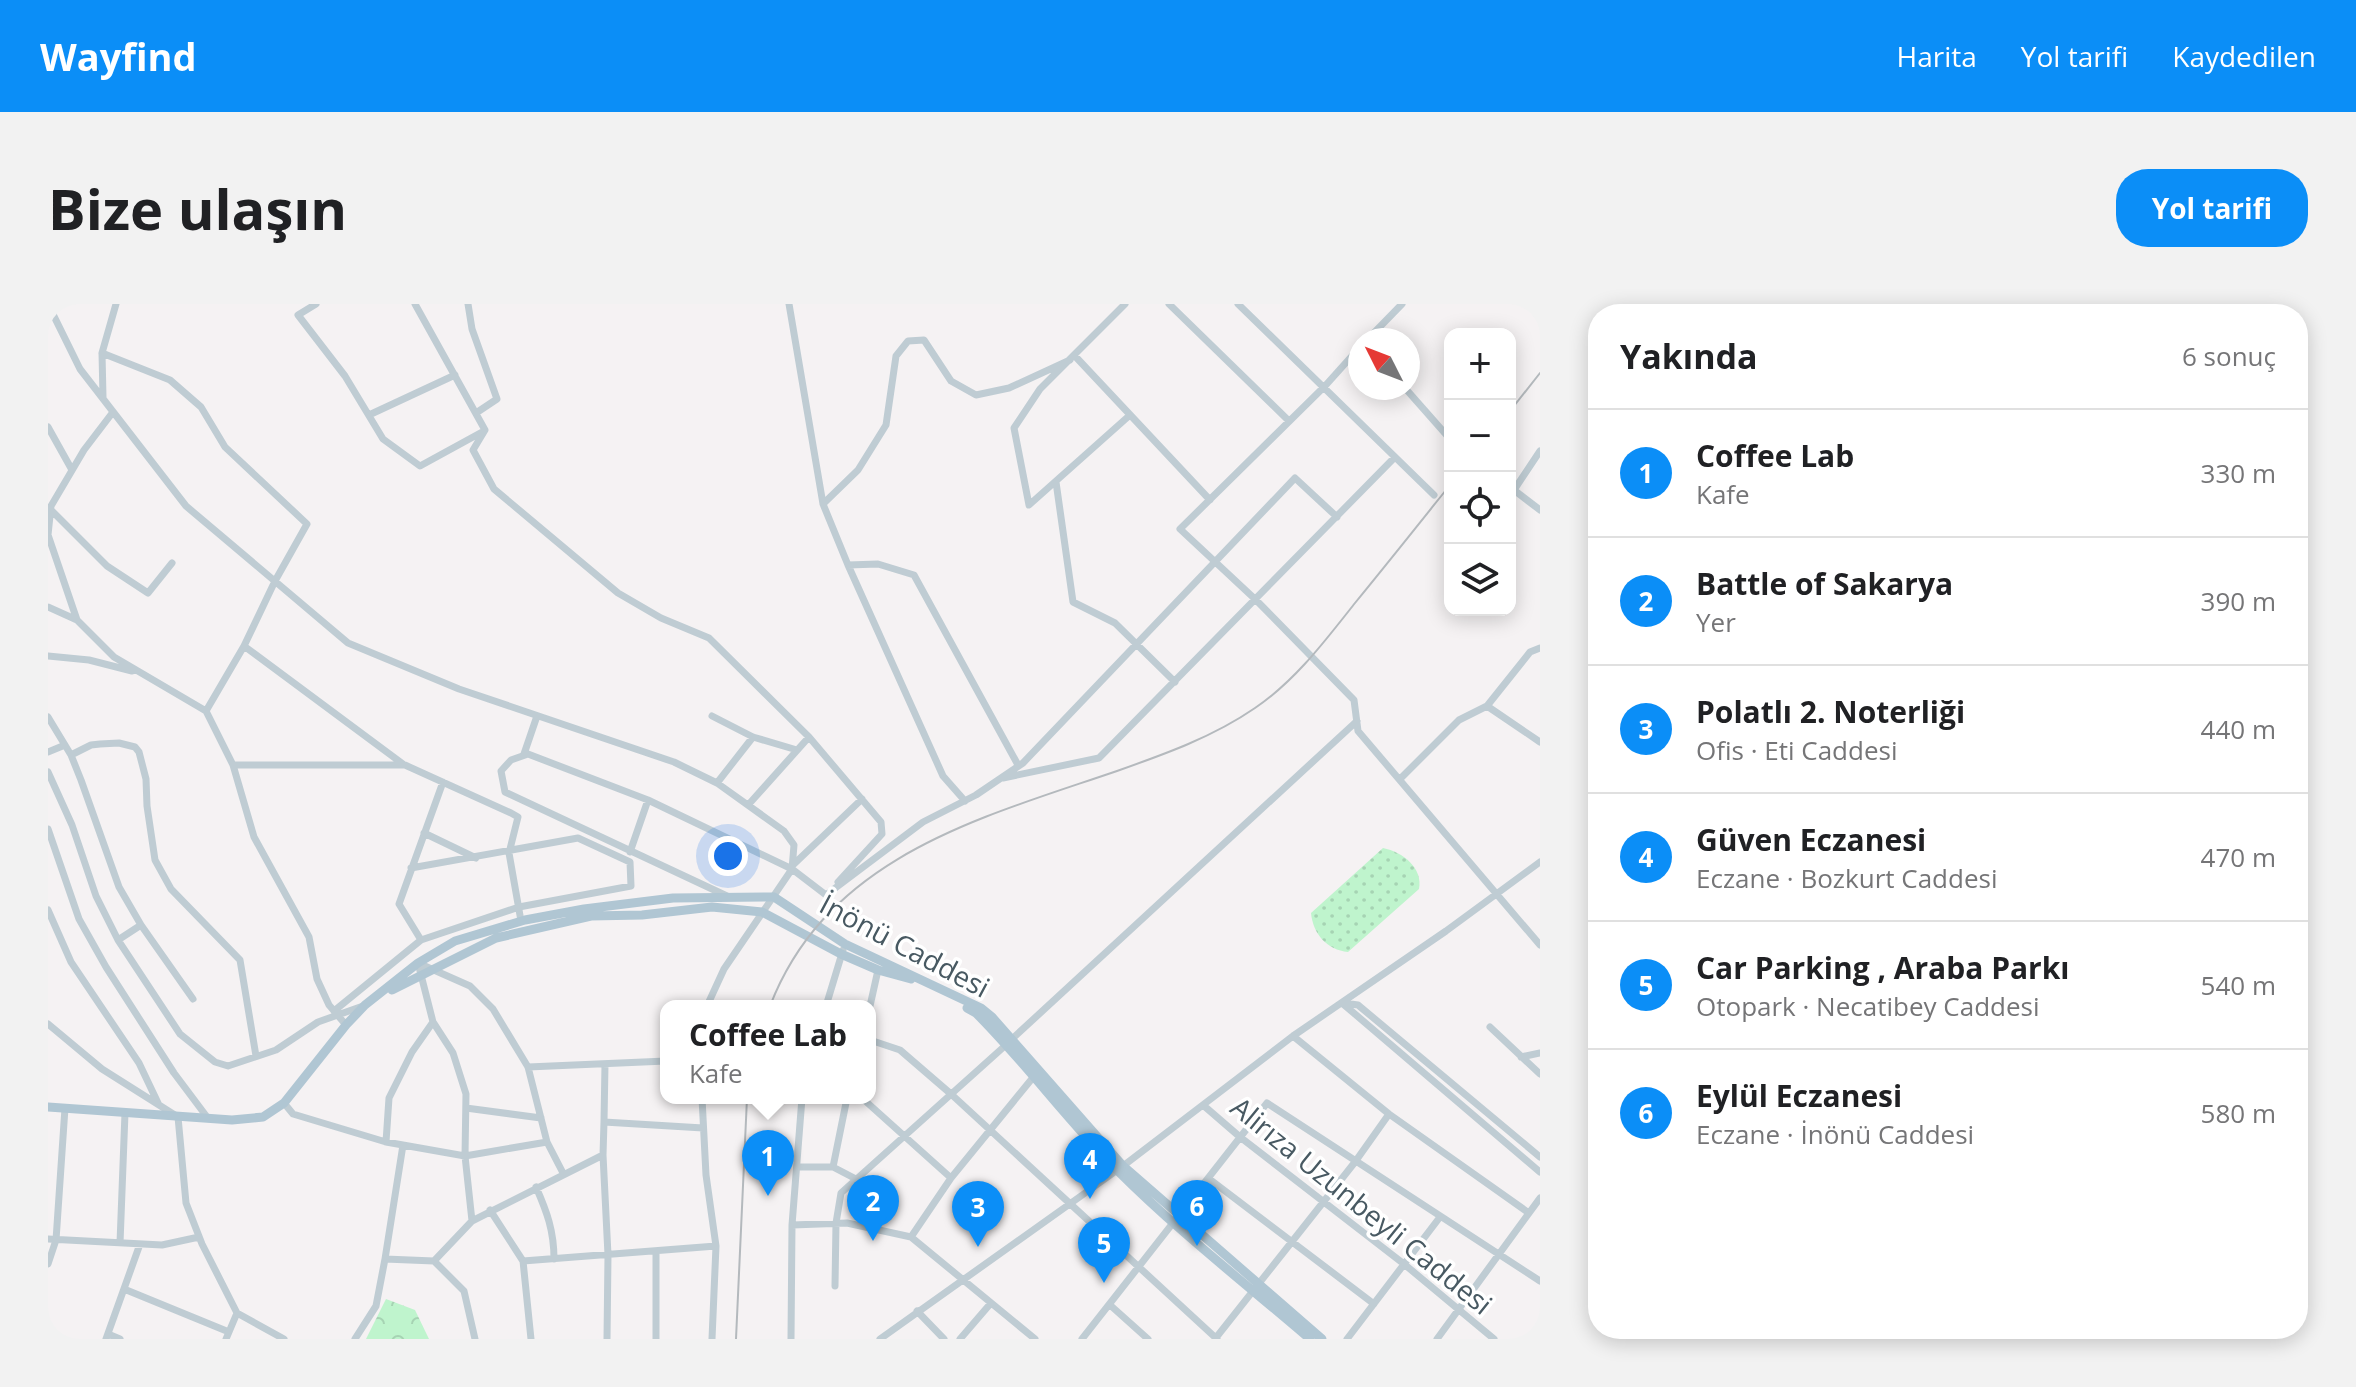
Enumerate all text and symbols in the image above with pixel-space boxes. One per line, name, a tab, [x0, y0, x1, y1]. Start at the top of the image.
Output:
text: Wayfind	[40, 30, 197, 82]
text: Harita	[1897, 37, 1977, 75]
text: Yol tarifi	[2021, 37, 2128, 75]
text: Kaydedilen	[2172, 37, 2316, 75]
button: Yol tarifi	[2116, 169, 2308, 247]
text: Bize ulaşın	[48, 170, 347, 246]
north arrow	[1348, 328, 1420, 400]
map controls	[1444, 328, 1516, 616]
button: +	[1444, 328, 1516, 400]
text: Yakında	[1620, 333, 1758, 379]
text: 6 sonuç	[2182, 338, 2276, 374]
button: −	[1444, 400, 1516, 472]
text: Coffee Lab	[1696, 435, 1854, 476]
text: 1	[1639, 455, 1653, 491]
text: 330 m	[2201, 455, 2276, 491]
button: locate	[1444, 472, 1516, 544]
text: Kafe	[1696, 476, 1750, 512]
button: layers	[1444, 544, 1516, 616]
text: Battle of Sakarya	[1696, 563, 1953, 604]
text: 2	[1639, 583, 1653, 619]
text: 390 m	[2201, 583, 2276, 619]
text: Yer	[1696, 604, 1736, 640]
text: Polatlı 2. Noterliği	[1696, 691, 1965, 732]
text: 3	[1639, 711, 1653, 747]
text: 440 m	[2201, 711, 2276, 747]
text: Ofis · Eti Caddesi	[1696, 732, 1898, 768]
text: Güven Eczanesi	[1696, 819, 1926, 860]
your location	[708, 836, 748, 876]
text: 4	[1639, 839, 1653, 875]
text: 470 m	[2201, 839, 2276, 875]
text: Eczane · Bozkurt Caddesi	[1696, 860, 1998, 896]
street label: İnönü Caddesi	[814, 884, 996, 1006]
text: Car Parking , Araba Parkı	[1696, 947, 2069, 988]
text: 5	[1639, 967, 1653, 1003]
text: 540 m	[2201, 967, 2276, 1003]
text: Otopark · Necatibey Caddesi	[1696, 988, 2040, 1024]
popup	[660, 1000, 876, 1104]
text: Coffee Lab	[689, 1014, 847, 1055]
text: Kafe	[689, 1055, 743, 1091]
text: Eylül Eczanesi	[1696, 1075, 1902, 1116]
street label: Alirıza Uzunbeyli Caddesi	[1223, 1088, 1501, 1322]
text: 6	[1639, 1095, 1653, 1131]
text: 580 m	[2201, 1095, 2276, 1131]
text: Eczane · İnönü Caddesi	[1696, 1116, 1974, 1152]
pin: 1	[742, 1130, 794, 1196]
pin: 4	[1064, 1133, 1116, 1199]
pin: 2	[847, 1175, 899, 1241]
pin: 6	[1171, 1180, 1223, 1246]
pin: 3	[952, 1181, 1004, 1247]
pin: 5	[1078, 1217, 1130, 1283]

